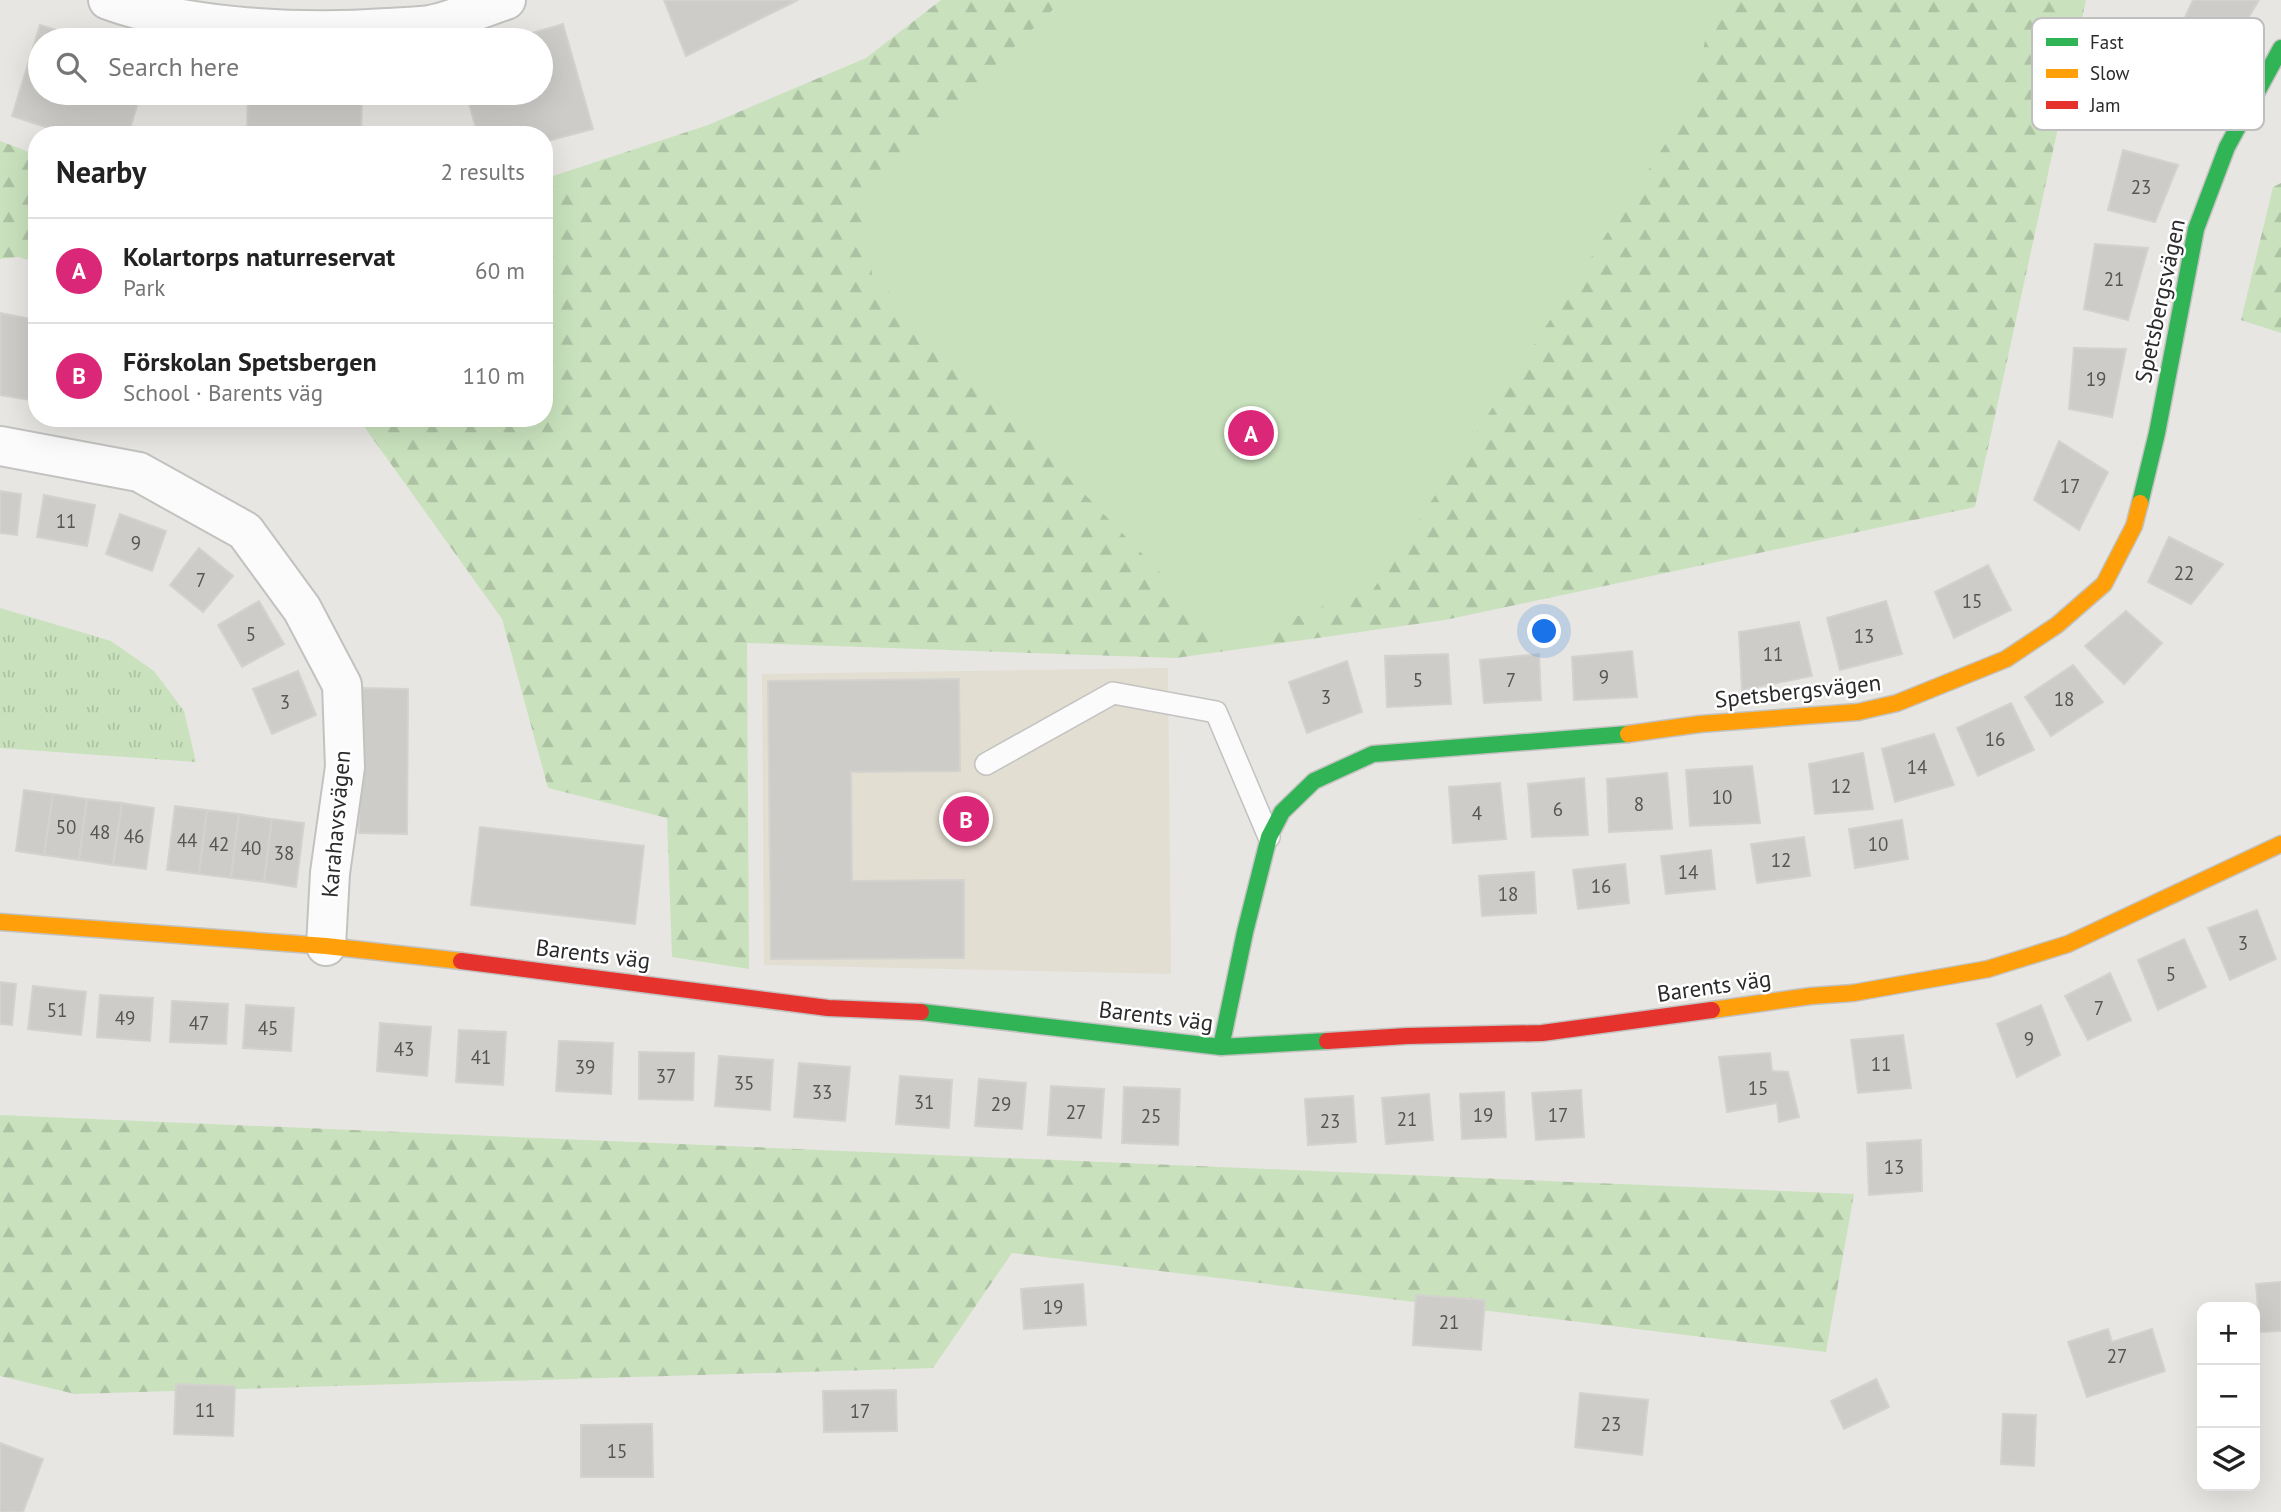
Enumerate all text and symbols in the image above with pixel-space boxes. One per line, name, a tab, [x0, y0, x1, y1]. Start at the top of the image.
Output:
legend	[2032, 18, 2264, 130]
search box	[28, 28, 553, 105]
text: Fast	[2090, 30, 2124, 54]
icon: search	[52, 48, 90, 86]
text: Search here	[108, 50, 239, 83]
text: Slow	[2090, 61, 2130, 85]
text: Jam	[2089, 93, 2120, 117]
text: Nearby	[56, 152, 146, 191]
text: 2 results	[441, 157, 525, 186]
house number: 23	[2131, 175, 2151, 199]
street label: Spetsbergsvägen	[2128, 216, 2191, 386]
text: Kolartorps naturreservat	[123, 240, 395, 273]
text: A	[72, 256, 86, 285]
text: 60 m	[475, 256, 525, 285]
house number: 21	[2104, 267, 2124, 291]
text: Park	[123, 273, 165, 302]
text: Förskolan Spetsbergen	[123, 345, 377, 378]
text: B	[72, 361, 86, 390]
text: 110 m	[463, 361, 525, 390]
house number: 19	[2086, 367, 2106, 391]
text: School · Barents väg	[123, 378, 323, 407]
pin: A	[1228, 407, 1274, 459]
house number: 17	[2060, 474, 2080, 498]
house number: 11	[56, 509, 76, 533]
house number: 9	[131, 531, 141, 555]
house number: 22	[2174, 561, 2194, 585]
house number: 7	[196, 568, 206, 592]
house number: 15	[1962, 589, 1982, 613]
your location	[1527, 614, 1561, 648]
house number: 5	[246, 622, 256, 646]
house number: 13	[1854, 624, 1874, 648]
house number: 11	[1763, 642, 1783, 666]
house number: 9	[1599, 665, 1609, 689]
street label: Spetsbergsvägen	[1713, 667, 1882, 714]
house number: 5	[1413, 668, 1423, 692]
house number: 7	[1506, 668, 1516, 692]
house number: 3	[1321, 685, 1331, 709]
house number: 18	[2054, 687, 2074, 711]
house number: 3	[280, 690, 290, 714]
house number: 16	[1985, 727, 2005, 751]
street label: Karahavsvägen	[315, 749, 356, 899]
house number: 14	[1907, 755, 1927, 779]
house number: 12	[1831, 774, 1851, 798]
house number: 10	[1712, 785, 1732, 809]
house number: 8	[1634, 792, 1644, 816]
pin: B	[943, 793, 989, 845]
house number: 6	[1553, 797, 1563, 821]
house number: 4	[1472, 801, 1482, 825]
house number: 50	[56, 815, 76, 839]
house number: 48	[90, 820, 110, 844]
house number: 46	[124, 824, 144, 848]
house number: 44	[177, 828, 197, 852]
house number: 42	[209, 832, 229, 856]
house number: 10	[1868, 832, 1888, 856]
house number: 40	[241, 836, 261, 860]
house number: 38	[274, 841, 294, 865]
house number: 12	[1771, 848, 1791, 872]
house number: 14	[1678, 860, 1698, 884]
house number: 16	[1591, 874, 1611, 898]
house number: 18	[1498, 882, 1518, 906]
house number: 3	[2238, 931, 2248, 955]
street label: Barents väg	[534, 932, 652, 975]
house number: 5	[2166, 962, 2176, 986]
street label: Barents väg	[1655, 963, 1773, 1008]
street label: Barents väg	[1097, 994, 1215, 1037]
house number: 7	[2094, 996, 2104, 1020]
house number: 51	[47, 998, 67, 1022]
house number: 49	[115, 1006, 135, 1030]
house number: 47	[189, 1011, 209, 1035]
house number: 45	[258, 1016, 278, 1040]
house number: 9	[2024, 1027, 2034, 1051]
house number: 43	[394, 1037, 414, 1061]
house number: 41	[471, 1045, 491, 1069]
house number: 11	[1871, 1052, 1891, 1076]
house number: 39	[575, 1055, 595, 1079]
house number: 37	[656, 1064, 676, 1088]
house number: 35	[734, 1071, 754, 1095]
house number: 15	[1748, 1076, 1768, 1100]
house number: 33	[812, 1080, 832, 1104]
house number: 31	[914, 1090, 934, 1114]
house number: 29	[991, 1092, 1011, 1116]
house number: 27	[1066, 1100, 1086, 1124]
house number: 19	[1473, 1103, 1493, 1127]
house number: 17	[1548, 1103, 1568, 1127]
house number: 25	[1141, 1104, 1161, 1128]
house number: 21	[1397, 1107, 1417, 1131]
house number: 23	[1320, 1109, 1340, 1133]
house number: 13	[1884, 1155, 1904, 1179]
house number: 19	[1043, 1295, 1063, 1319]
map controls	[2197, 1302, 2260, 1491]
button: +	[2197, 1302, 2260, 1365]
house number: 21	[1439, 1310, 1459, 1334]
house number: 27	[2107, 1344, 2127, 1368]
button: −	[2197, 1365, 2260, 1428]
house number: 11	[195, 1398, 215, 1422]
house number: 17	[850, 1399, 870, 1423]
house number: 23	[1601, 1412, 1621, 1436]
button: layers	[2197, 1428, 2260, 1491]
house number: 15	[607, 1439, 627, 1463]

